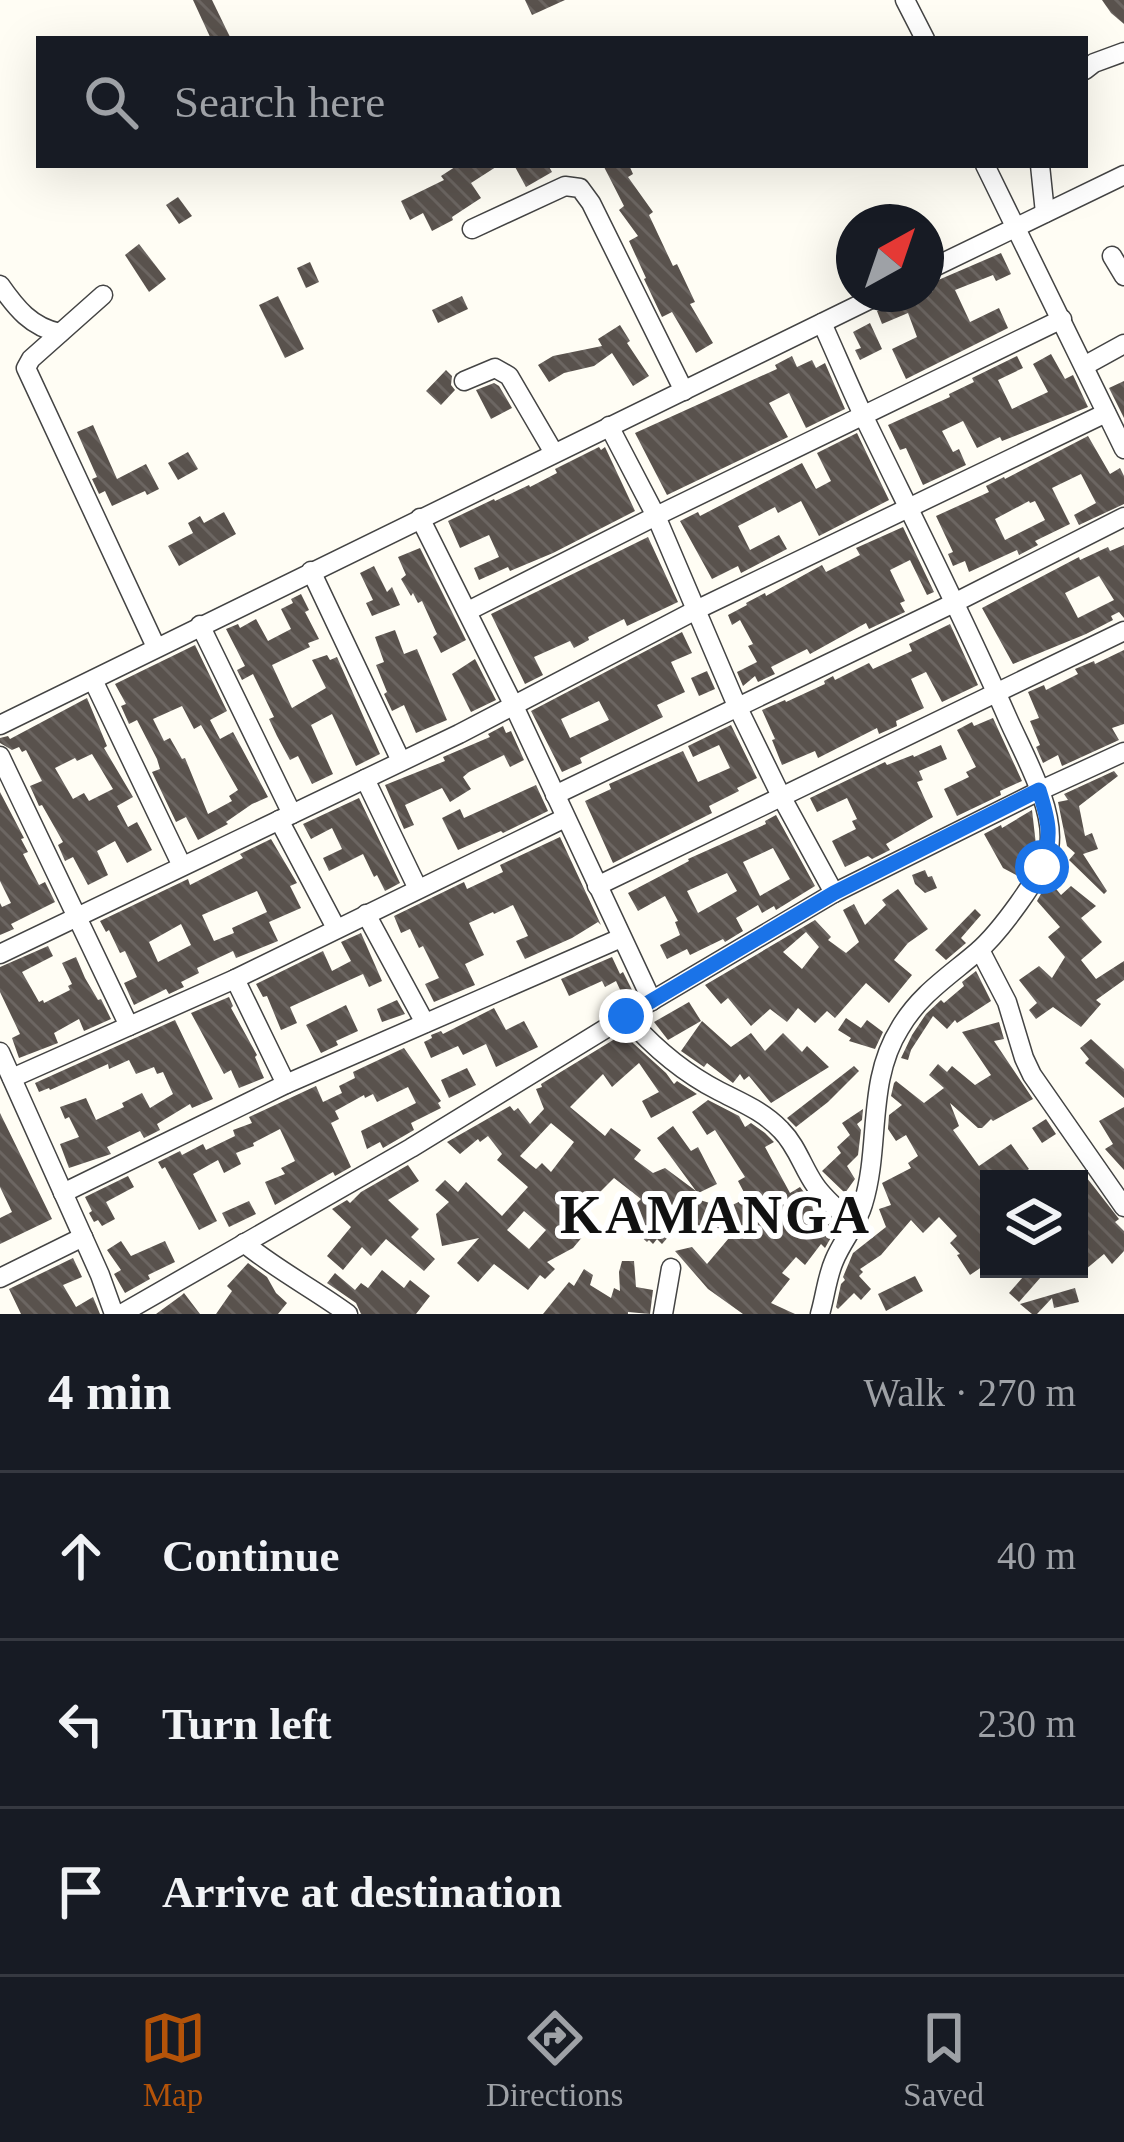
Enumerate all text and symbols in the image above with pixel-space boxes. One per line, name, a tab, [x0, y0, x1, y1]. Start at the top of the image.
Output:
search box	[36, 36, 1088, 168]
icon: search	[78, 69, 144, 135]
text: Search here	[174, 77, 385, 127]
north arrow	[836, 204, 944, 312]
route start	[1015, 840, 1069, 894]
route end	[599, 989, 653, 1043]
map controls	[980, 1170, 1088, 1278]
button: layers	[980, 1170, 1088, 1278]
district label: KAMANGA	[560, 1185, 872, 1245]
text: 4 min	[48, 1364, 171, 1420]
text: Walk · 270 m	[864, 1371, 1076, 1414]
icon: ahead	[48, 1523, 114, 1589]
text: Continue	[162, 1531, 340, 1581]
text: 40 m	[997, 1534, 1076, 1577]
icon: left	[48, 1691, 114, 1757]
text: Turn left	[162, 1699, 332, 1749]
text: 230 m	[977, 1702, 1076, 1745]
icon: arrive	[48, 1859, 114, 1925]
text: Arrive at destination	[162, 1867, 562, 1917]
tab: Map	[140, 2005, 206, 2114]
tab: Directions	[486, 2005, 623, 2114]
tab: Saved	[903, 2005, 984, 2114]

